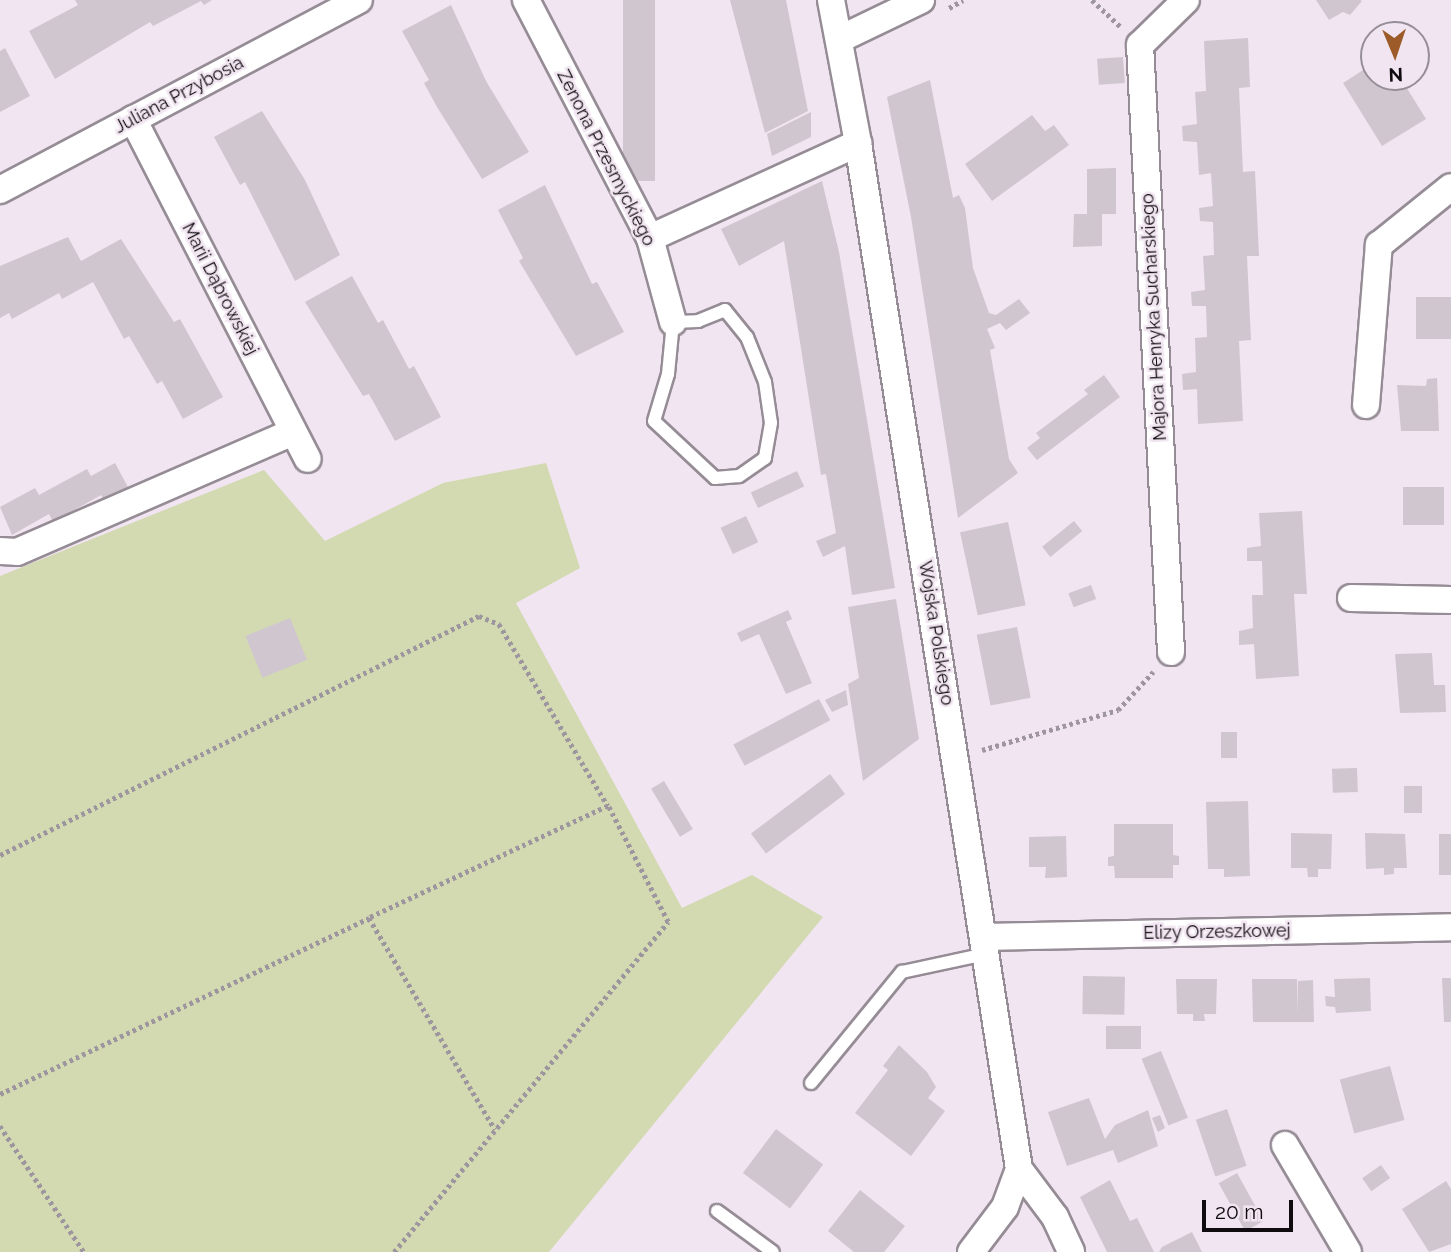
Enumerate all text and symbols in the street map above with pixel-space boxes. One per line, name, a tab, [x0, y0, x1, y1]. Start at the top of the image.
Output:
north arrow	[1360, 21, 1430, 91]
street label: Juliana Przybosia	[111, 52, 247, 138]
text: N	[1388, 64, 1403, 86]
street label: Zenona Przesmyckiego	[552, 66, 660, 250]
street label: Majora Henryka Sucharskiego	[1137, 193, 1171, 441]
street label: Marii Dąbrowskiej	[177, 219, 263, 359]
street label: Wojska Polskiego	[914, 559, 958, 707]
street label: Elizy Orzeszkowej	[1143, 920, 1291, 944]
scale bar	[1206, 1186, 1297, 1230]
text: 20 m	[1215, 1199, 1263, 1224]

